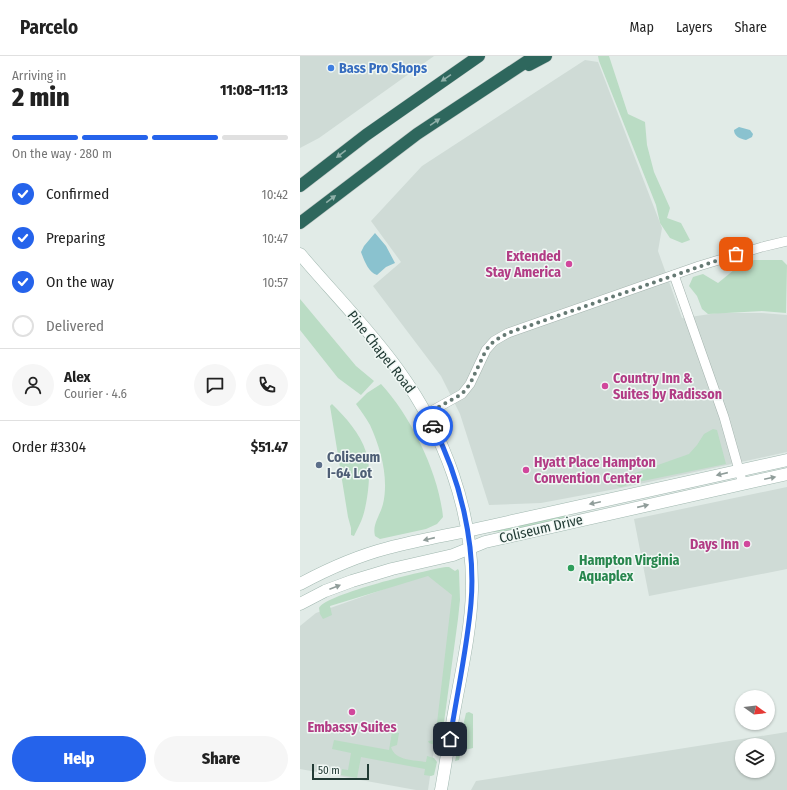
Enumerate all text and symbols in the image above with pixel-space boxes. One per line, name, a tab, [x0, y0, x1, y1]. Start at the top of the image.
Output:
text: Parcelo	[20, 16, 78, 39]
text: Map	[630, 19, 654, 36]
text: Layers	[676, 19, 712, 36]
text: Share	[734, 19, 767, 36]
place label: Bass Pro Shops	[339, 60, 427, 77]
marker: Bass Pro Shops	[326, 63, 336, 73]
text: Arriving in	[12, 68, 66, 83]
one-way arrow	[441, 74, 451, 82]
text: 11:08–11:13	[220, 81, 288, 99]
text: 2 min	[12, 82, 70, 113]
one-way arrow	[430, 118, 441, 126]
text: On the way · 280 m	[12, 146, 112, 161]
one-way arrow	[336, 150, 346, 158]
icon: check	[12, 183, 34, 205]
text: Confirmed	[46, 185, 109, 203]
text: 10:42	[262, 187, 288, 202]
one-way arrow	[326, 195, 336, 203]
icon: check	[12, 227, 34, 249]
text: Preparing	[46, 229, 105, 247]
text: 10:47	[262, 231, 288, 246]
pin	[719, 237, 753, 271]
icon: bag	[725, 243, 747, 265]
place label: Extended Stay America	[486, 248, 561, 281]
marker: Extended Stay America	[564, 259, 574, 269]
icon: check	[12, 271, 34, 293]
text: On the way	[46, 273, 114, 291]
text: 10:57	[262, 275, 288, 290]
street label: Pine Chapel Road	[344, 307, 418, 397]
text: Delivered	[46, 317, 104, 335]
button: person	[12, 364, 54, 406]
button: chat	[194, 364, 236, 406]
button: phone	[246, 364, 288, 406]
text: Alex	[64, 368, 91, 386]
place label: Country Inn & Suites by Radisson	[613, 370, 722, 403]
marker: Country Inn & Suites by Radisson	[600, 381, 610, 391]
text: Courier · 4.6	[64, 386, 127, 401]
courier	[413, 406, 453, 446]
icon: car	[422, 415, 444, 437]
text: Order #3304	[12, 438, 86, 456]
text: $51.47	[251, 438, 288, 456]
place label: Coliseum I-64 Lot	[327, 449, 380, 482]
place label: Hyatt Place Hampton Convention Center	[534, 454, 656, 487]
marker: Coliseum I-64 Lot	[314, 460, 324, 470]
marker: Hyatt Place Hampton Convention Center	[521, 465, 531, 475]
one-way arrow	[715, 472, 728, 478]
one-way arrow	[763, 475, 776, 481]
one-way arrow	[589, 500, 601, 506]
one-way arrow	[637, 503, 649, 509]
street label: Coliseum Drive	[498, 511, 585, 547]
one-way arrow	[422, 536, 435, 542]
place label: Days Inn	[690, 536, 739, 553]
marker: Days Inn	[742, 539, 752, 549]
place label: Hampton Virginia Aquaplex	[578, 552, 680, 585]
marker: Hampton Virginia Aquaplex	[566, 563, 576, 573]
one-way arrow	[330, 584, 342, 590]
north arrow	[735, 690, 775, 730]
map controls	[735, 690, 775, 778]
marker: Embassy Suites	[347, 707, 357, 717]
place label: Embassy Suites	[307, 719, 397, 736]
pin	[433, 722, 467, 756]
icon: home	[439, 728, 461, 750]
button: Help	[12, 736, 146, 782]
button: Share	[154, 736, 288, 782]
button: layers	[735, 738, 775, 778]
scale bar	[312, 762, 369, 781]
text: 50 m	[318, 764, 340, 777]

